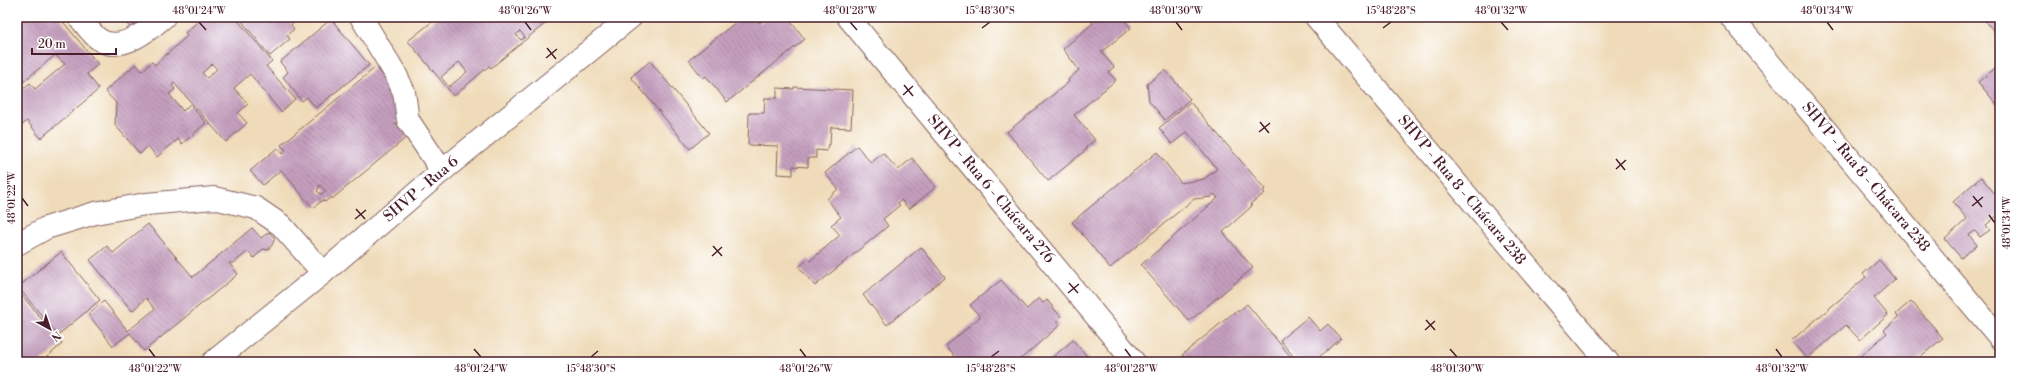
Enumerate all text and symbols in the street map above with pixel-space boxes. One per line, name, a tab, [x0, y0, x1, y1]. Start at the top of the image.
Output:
text: 48°01'24"W	[172, 5, 227, 17]
text: 48°01'26"W	[498, 5, 553, 17]
text: 48°01'28"W	[823, 5, 878, 17]
text: 15°48'30"S	[965, 5, 1015, 17]
text: 48°01'30"W	[1149, 5, 1204, 17]
text: 15°48'28"S	[1366, 5, 1416, 17]
text: 48°01'32"W	[1475, 5, 1528, 17]
text: 48°01'34"W	[1800, 5, 1855, 17]
scale bar	[32, 30, 116, 56]
text: 20 m	[38, 37, 66, 52]
street label: SHVP - Rua 8 - Chácara 238	[1798, 98, 1934, 256]
street label: SHVP - Rua 6 - Chácara 276	[923, 111, 1059, 267]
street label: SHVP - Rua 8 - Chácara 238	[1394, 111, 1530, 269]
street label: SHVP - Rua 6	[380, 152, 462, 226]
text: 48°01'22"W	[6, 171, 18, 225]
text: 48°01'34"W	[2001, 195, 2013, 250]
north arrow	[30, 309, 70, 349]
text: N	[48, 328, 64, 344]
text: 48°01'22"W	[129, 363, 182, 375]
text: 48°01'24"W	[454, 363, 509, 375]
text: 15°48'30"S	[566, 363, 616, 375]
text: 48°01'26"W	[779, 363, 834, 375]
text: 15°48'28"S	[966, 363, 1016, 375]
text: 48°01'28"W	[1104, 363, 1159, 375]
text: 48°01'30"W	[1430, 363, 1485, 375]
text: 48°01'32"W	[1756, 363, 1809, 375]

